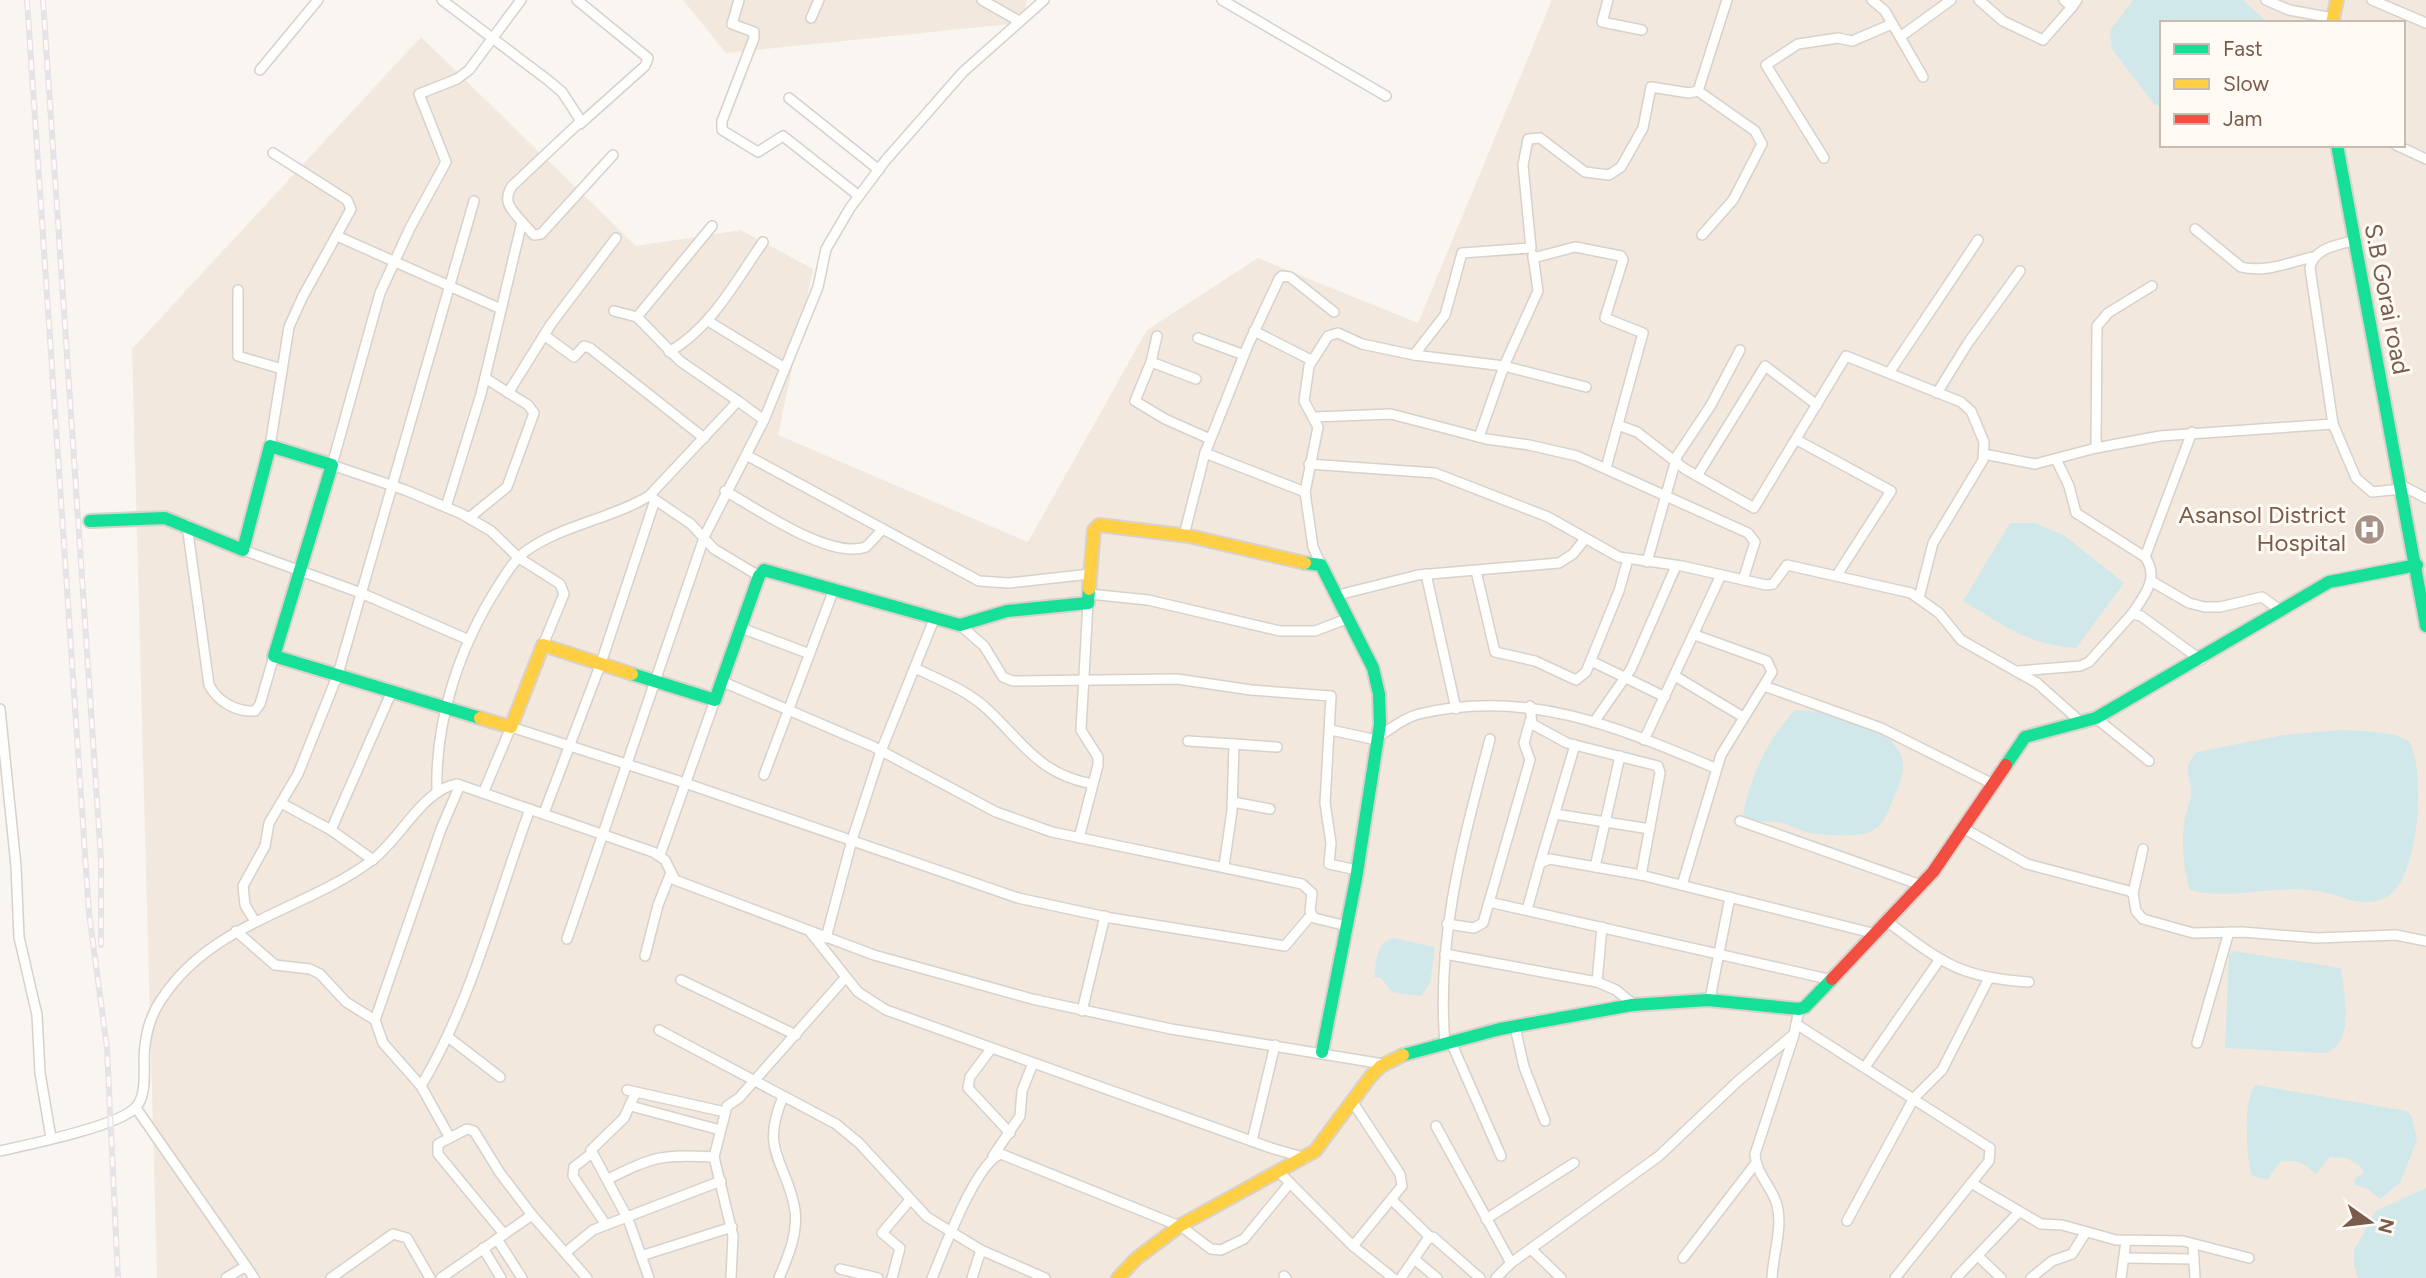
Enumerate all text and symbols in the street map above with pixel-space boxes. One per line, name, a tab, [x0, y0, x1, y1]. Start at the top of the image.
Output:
legend	[2160, 21, 2405, 147]
text: Fast	[2223, 36, 2263, 61]
text: Slow	[2223, 71, 2269, 96]
text: Jam	[2223, 106, 2262, 131]
street label: S.B Gorai road	[2359, 221, 2416, 377]
place label: Asansol District Hospital	[2179, 500, 2346, 557]
hospital icon: Asansol District Hospital	[2352, 512, 2386, 546]
north arrow	[2335, 1187, 2405, 1257]
text: N	[2373, 1216, 2399, 1236]

